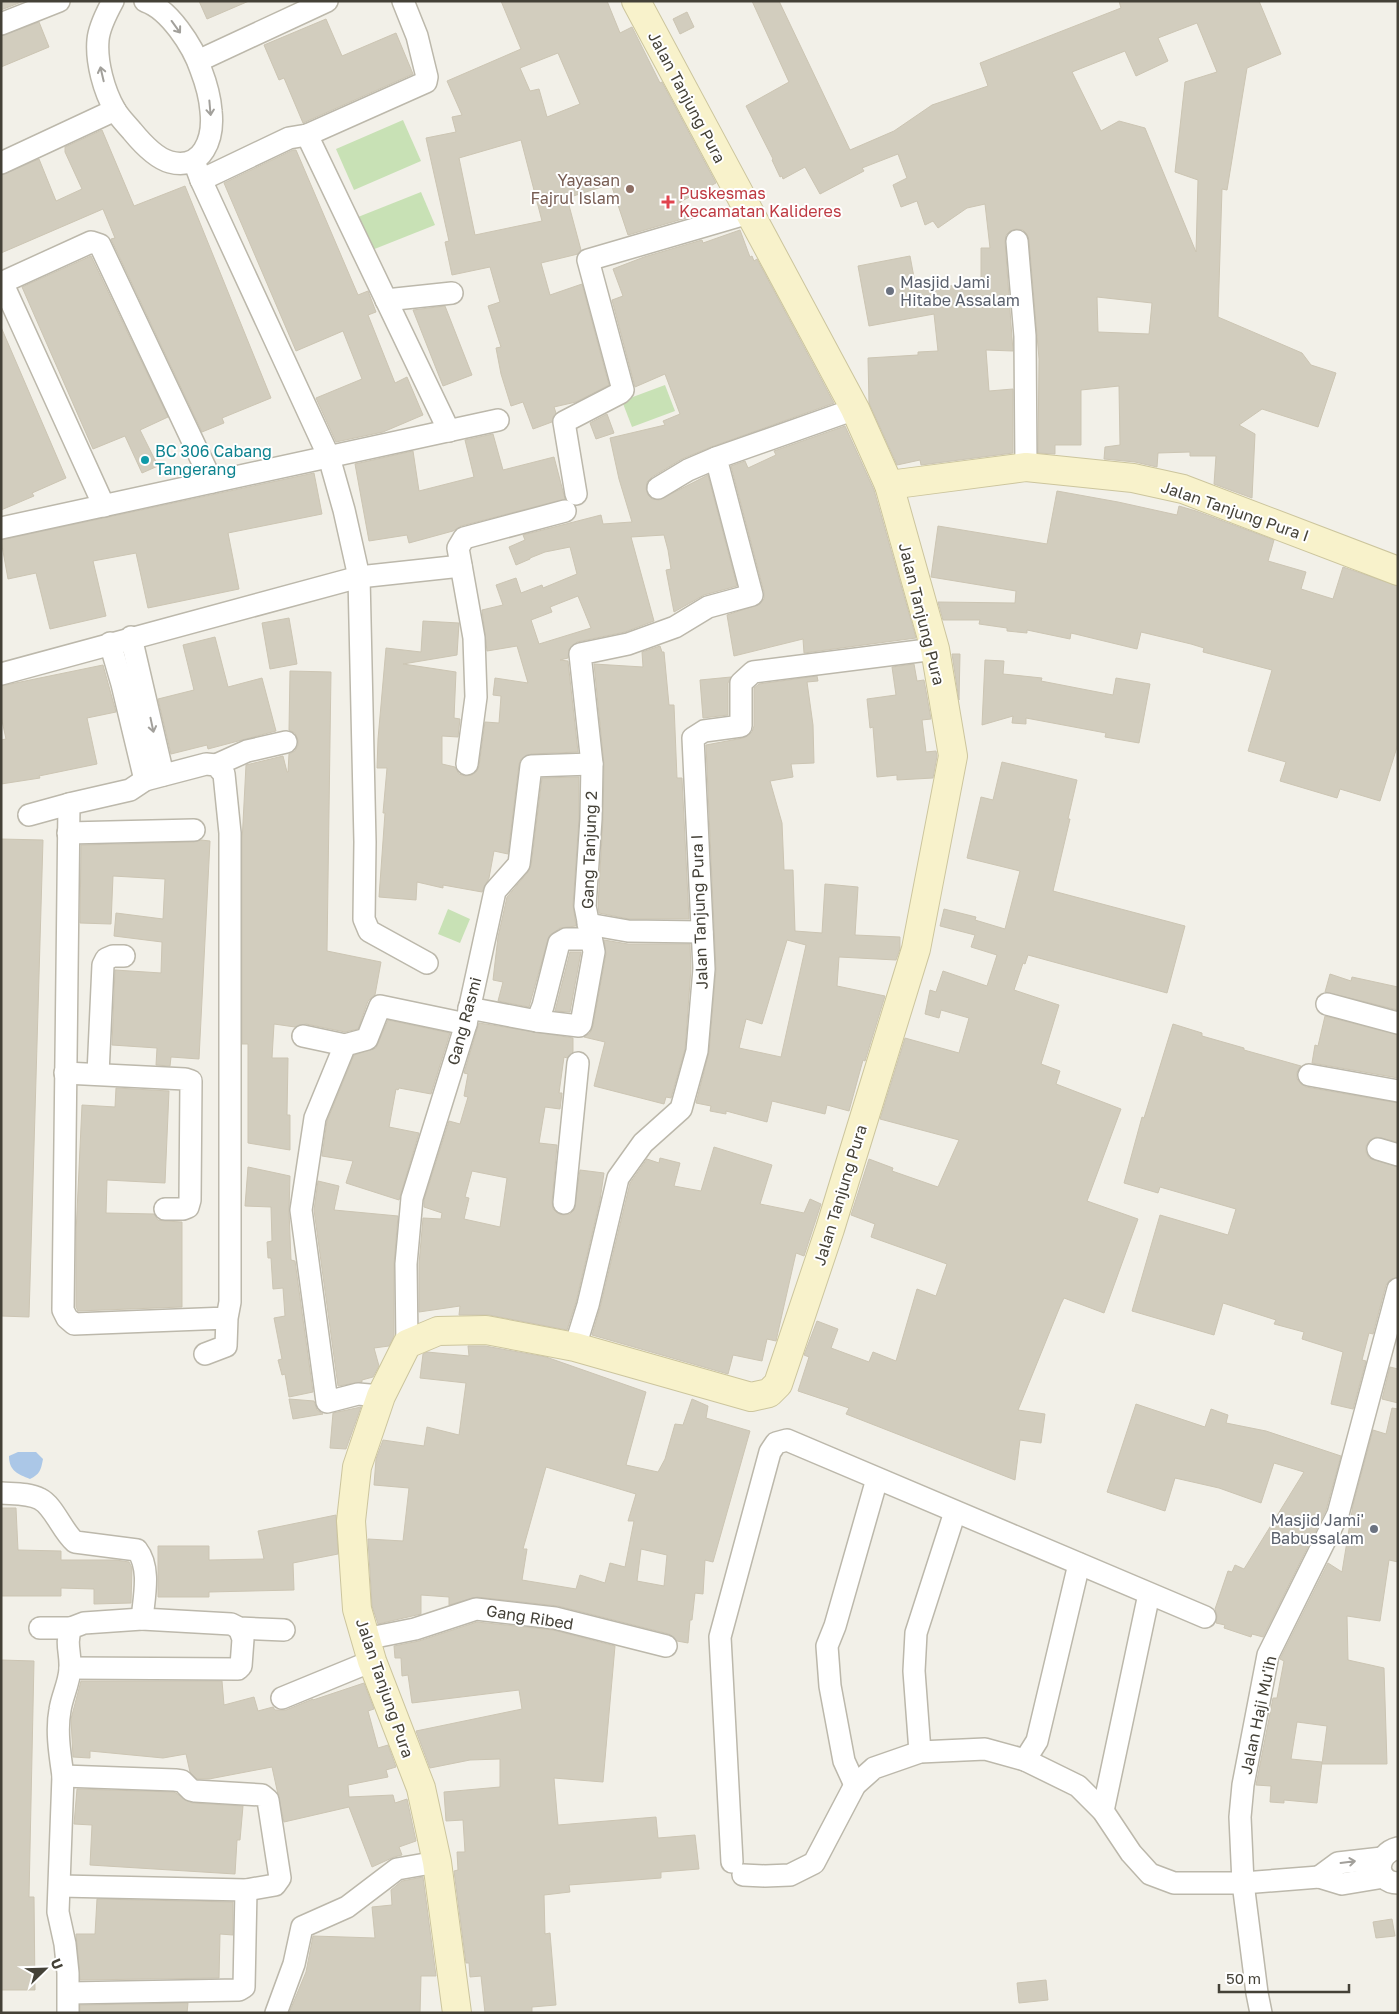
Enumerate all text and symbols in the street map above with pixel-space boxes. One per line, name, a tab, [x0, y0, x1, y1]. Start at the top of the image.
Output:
one-way arrow	[171, 20, 181, 34]
street label: Jalan Tanjung Pura	[644, 28, 730, 166]
one-way arrow	[97, 66, 106, 82]
one-way arrow	[205, 100, 215, 116]
place label: Yayasan Fajrul Islam	[531, 170, 620, 208]
marker: Yayasan Fajrul Islam	[624, 183, 636, 195]
place label: Puskesmas Kecamatan Kalideres	[679, 183, 841, 221]
marker: Puskesmas Kecamatan Kalideres	[661, 195, 675, 209]
place label: Masjid Jami Hitabe Assalam	[900, 272, 1020, 310]
marker: Masjid Jami Hitabe Assalam	[884, 285, 896, 297]
place label: BC 306 Cabang Tangerang	[155, 441, 272, 479]
marker: BC 306 Cabang Tangerang	[139, 454, 151, 466]
street label: Jalan Tanjung Pura I	[1158, 476, 1312, 546]
street label: Jalan Tanjung Pura	[895, 541, 949, 687]
one-way arrow	[148, 716, 157, 732]
street label: Gang Tanjung 2	[577, 791, 601, 909]
street label: Jalan Tanjung Pura I	[686, 834, 712, 990]
street label: Gang Rasmi	[443, 975, 485, 1067]
street label: Jalan Tanjung Pura	[809, 1122, 871, 1268]
place label: Masjid Jami' Babussalam	[1270, 1510, 1364, 1548]
marker: Masjid Jami' Babussalam	[1368, 1523, 1380, 1535]
street label: Gang Ribed	[485, 1600, 575, 1634]
street label: Jalan Tanjung Pura	[352, 1616, 418, 1760]
street label: Jalan Haji Mu'ih	[1236, 1654, 1280, 1776]
one-way arrow	[1340, 1857, 1356, 1867]
north arrow	[20, 1944, 70, 1994]
text: U	[48, 1956, 67, 1972]
scale bar	[1219, 1962, 1349, 1994]
text: 50 m	[1226, 1969, 1261, 1987]

